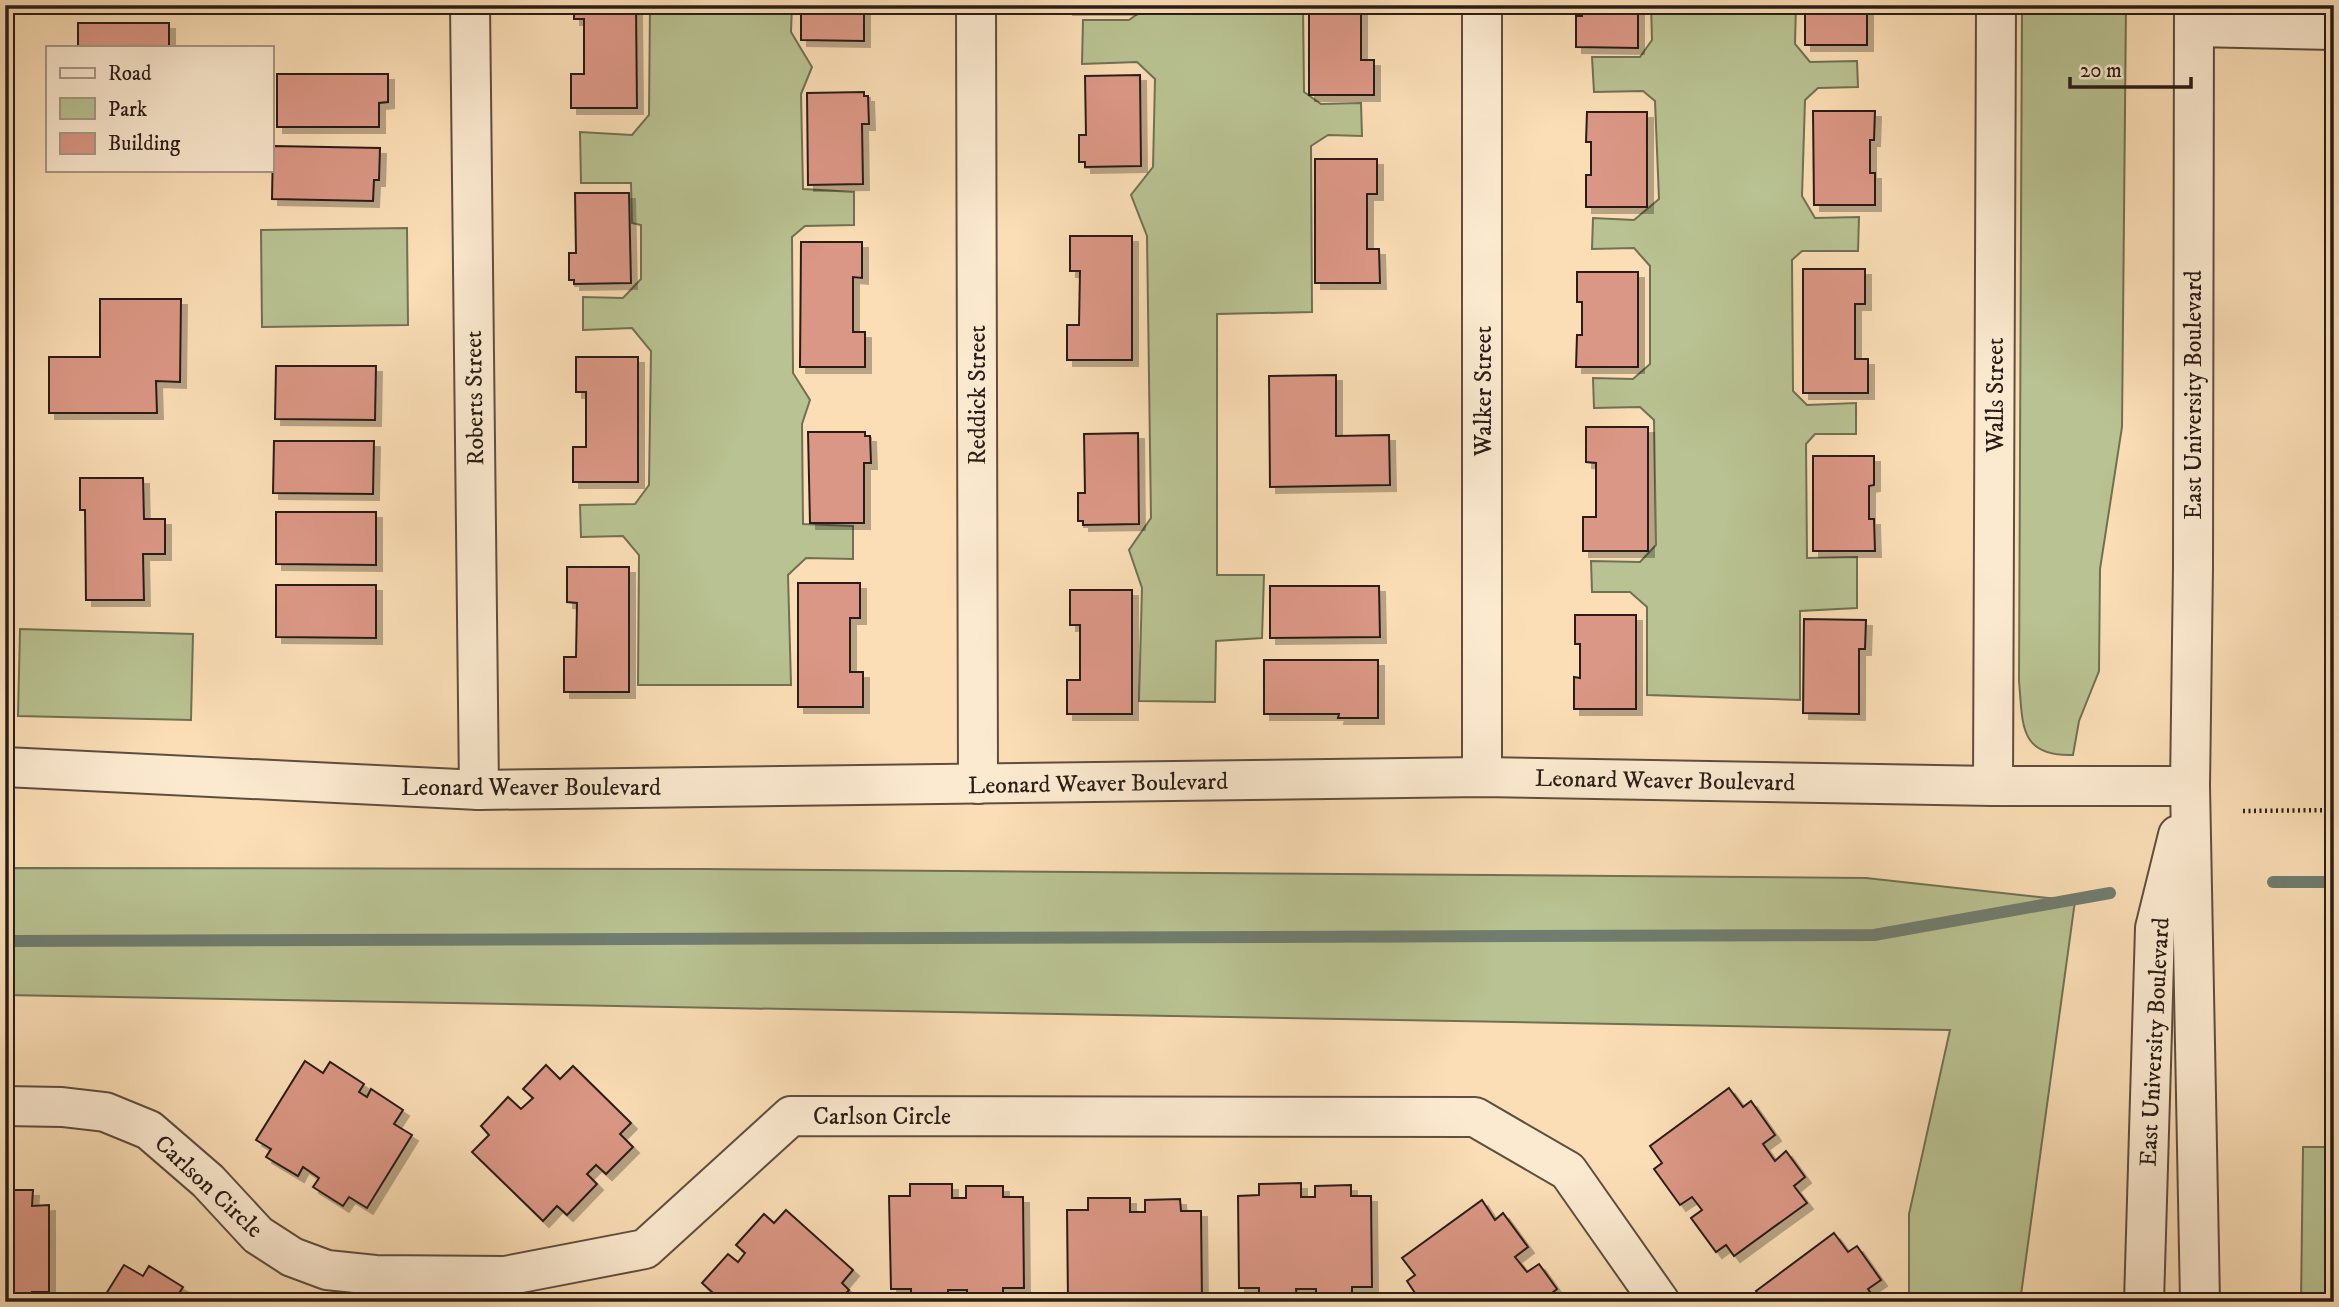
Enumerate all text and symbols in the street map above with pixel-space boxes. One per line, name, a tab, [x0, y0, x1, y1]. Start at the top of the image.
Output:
legend	[46, 46, 273, 172]
scale bar	[2070, 46, 2190, 90]
text: 20 m	[2080, 58, 2122, 84]
text: Road	[108, 61, 152, 87]
text: Park	[108, 97, 148, 123]
text: Building	[108, 131, 181, 157]
street label: East University Boulevard	[2179, 270, 2209, 520]
street label: Reddick Street	[963, 325, 993, 465]
street label: Walker Street	[1469, 325, 1499, 457]
street label: Roberts Street	[459, 330, 491, 466]
street label: Walls Street	[1981, 337, 2011, 454]
street label: Leonard Weaver Boulevard	[1535, 764, 1795, 798]
street label: Leonard Weaver Boulevard	[968, 767, 1228, 801]
street label: Leonard Weaver Boulevard	[401, 773, 661, 803]
street label: East University Boulevard	[2133, 917, 2177, 1167]
street label: Carlson Circle	[813, 1102, 951, 1132]
street label: Carlson Circle	[148, 1129, 269, 1245]

